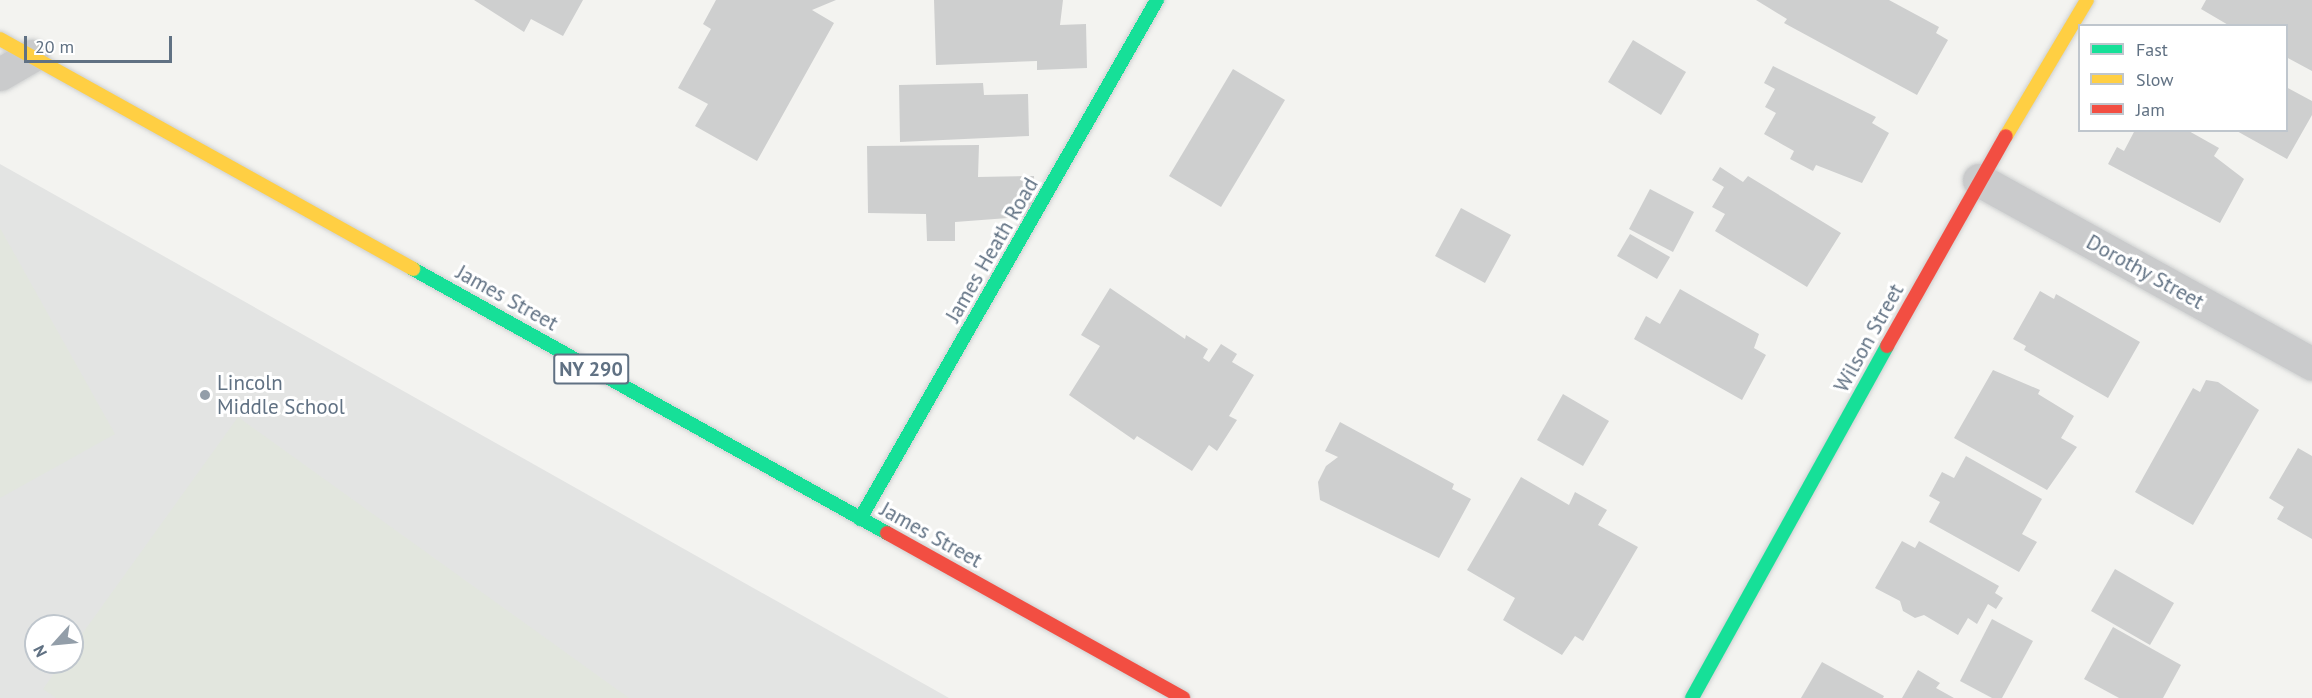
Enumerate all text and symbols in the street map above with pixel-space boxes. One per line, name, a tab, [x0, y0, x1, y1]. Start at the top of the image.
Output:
scale bar	[27, 24, 176, 62]
legend	[2078, 24, 2288, 132]
text: 20 m	[35, 35, 74, 58]
text: Fast	[2136, 38, 2168, 61]
text: Slow	[2136, 68, 2174, 91]
text: Jam	[2136, 98, 2165, 121]
street label: James Heath Road	[940, 173, 1044, 327]
street label: Dorothy Street	[2082, 229, 2208, 315]
street label: James Street	[452, 260, 562, 336]
street label: Wilson Street	[1829, 279, 1909, 397]
road number: NY 290	[552, 352, 630, 386]
place label: Lincoln Middle School	[217, 370, 345, 420]
marker: Lincoln Middle School	[198, 388, 212, 402]
street label: James Street	[876, 497, 986, 573]
north arrow	[24, 614, 84, 674]
text: N	[28, 642, 51, 660]

